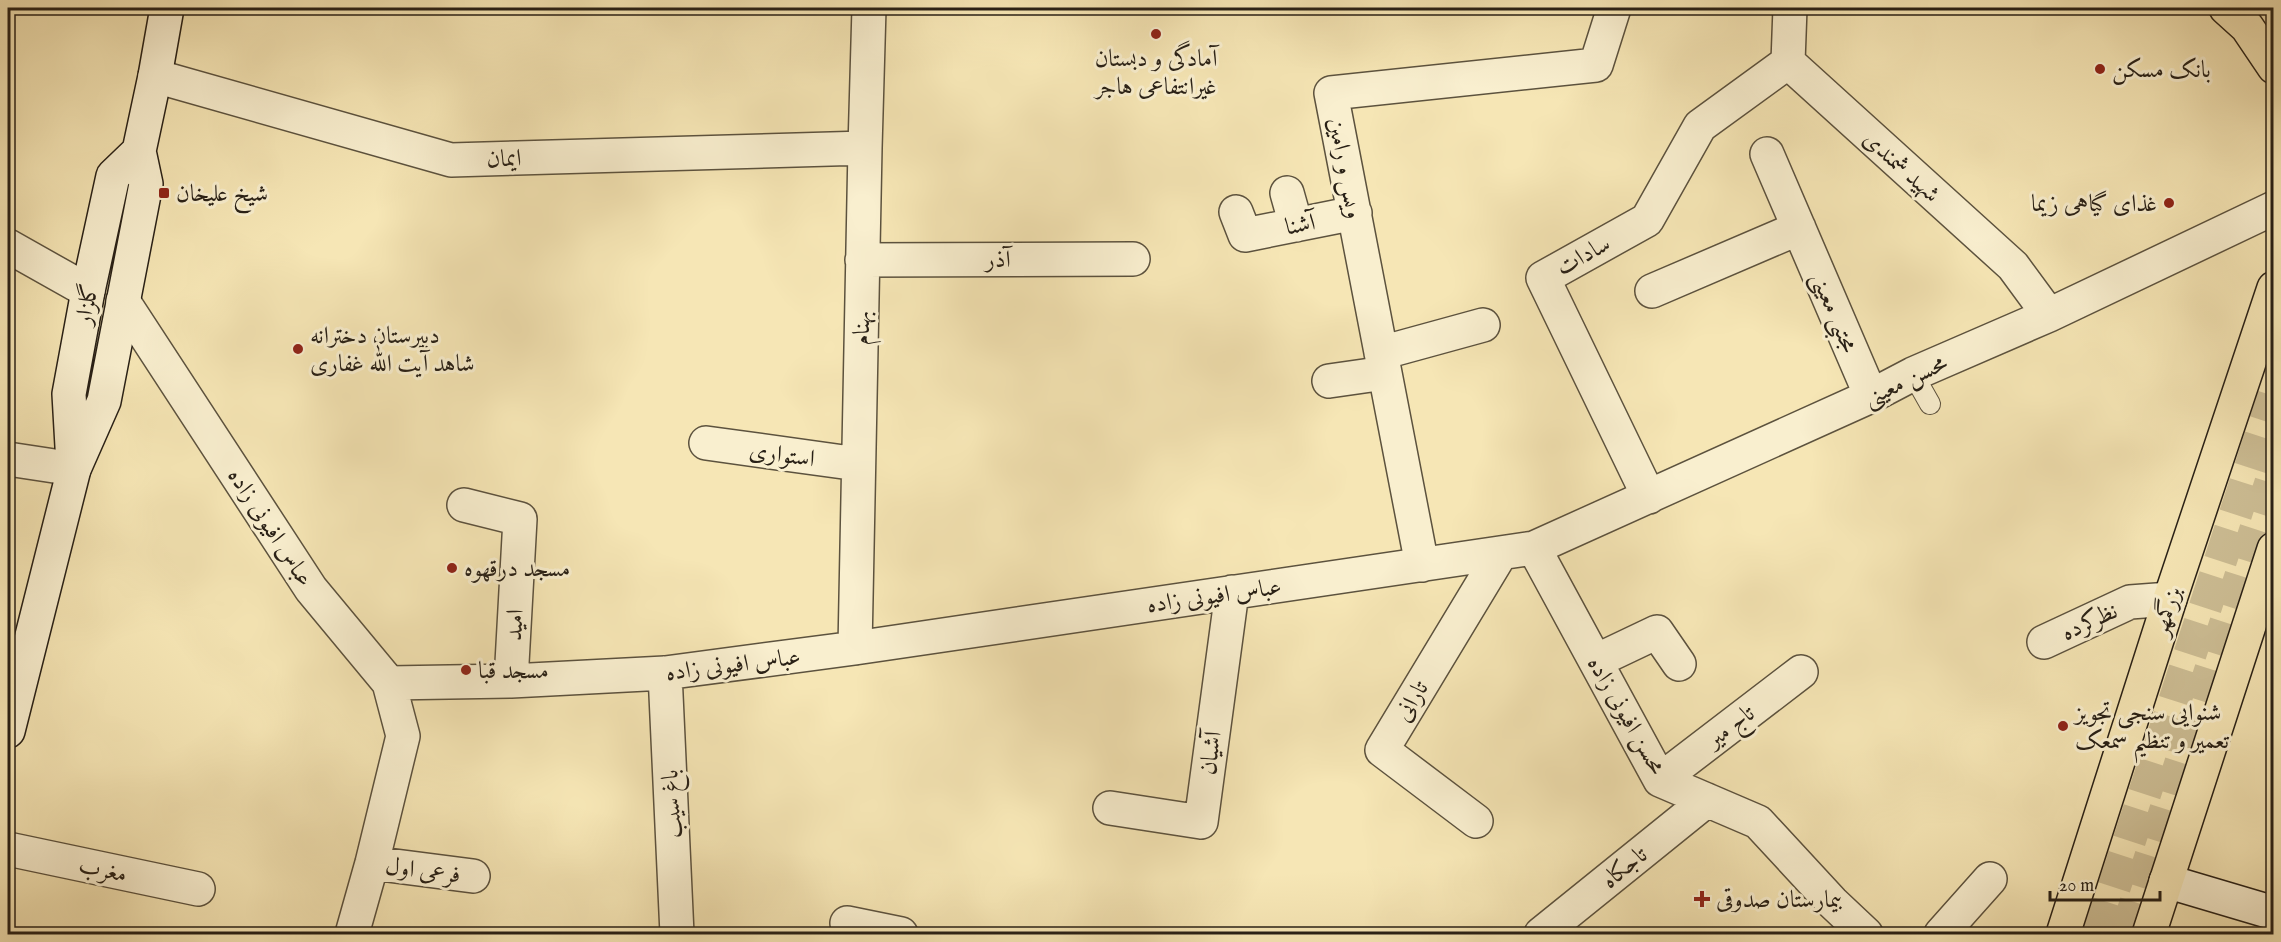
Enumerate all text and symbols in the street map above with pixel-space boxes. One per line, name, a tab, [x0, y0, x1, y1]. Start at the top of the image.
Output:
marker: آمادگی و دبستان غیرانتفاعی هاجر	[1149, 27, 1163, 41]
place label: آمادگی و دبستان غیرانتفاعی هاجر	[1092, 40, 1220, 103]
place label: بانک مسکن	[2112, 55, 2211, 86]
marker: بانک مسکن	[2093, 62, 2107, 76]
street label: ویس و رامین	[1320, 115, 1370, 221]
street label: شهید شمندی	[1856, 124, 1946, 210]
street label: ایمان	[486, 143, 522, 176]
place label: شیخ علیخان	[176, 179, 268, 214]
marker: شیخ علیخان	[157, 186, 171, 200]
place label: غذای گیاهی زیما	[2031, 189, 2157, 220]
marker: غذای گیاهی زیما	[2162, 196, 2176, 210]
street label: آشنا	[1283, 207, 1321, 244]
street label: سادات	[1551, 229, 1616, 284]
street label: آذر	[983, 245, 1014, 276]
street label: مجتبی معینی	[1800, 268, 1865, 359]
street label: گلزار	[67, 281, 107, 330]
street label: بهنام	[847, 310, 882, 346]
place label: دبیرستان دخترانه شاهد آیت الله غفاری	[310, 321, 475, 380]
marker: دبیرستان دخترانه شاهد آیت الله غفاری	[291, 342, 305, 356]
street label: محسن معینی	[1859, 348, 1953, 415]
street label: استواری	[747, 436, 817, 475]
street label: عباس افیونی زاده	[220, 463, 320, 593]
place label: مسجد درقهوه	[464, 554, 570, 585]
marker: مسجد درقهوه	[445, 561, 459, 575]
street label: عباس افیونی زاده	[1145, 572, 1283, 621]
street label: بزرگمهر	[2142, 582, 2190, 643]
street label: نظرکرده	[2056, 596, 2123, 649]
street label: امید	[499, 608, 532, 642]
street label: عباس افیونی زاده	[664, 642, 802, 689]
street label: محسن افیونی زاده	[1579, 651, 1672, 781]
place label: مسجد قبا	[478, 656, 549, 687]
marker: مسجد قبا	[459, 663, 473, 677]
street label: تارانی	[1388, 675, 1437, 728]
street label: تاج میر	[1698, 698, 1764, 761]
place label: شنوایی سنجی تجویز تعمیر و تنظیم سمعک	[2072, 698, 2229, 764]
marker: شنوایی سنجی تجویز تعمیر و تنظیم سمعک	[2056, 719, 2070, 733]
street label: آشیان	[1193, 727, 1230, 777]
street label: باغ سیب	[655, 769, 693, 839]
street label: تاجکاه	[1596, 840, 1655, 896]
street label: مغرب	[76, 850, 130, 891]
street label: فرعی اول	[383, 851, 462, 891]
scale bar	[2050, 864, 2160, 902]
text: 20 m	[2059, 875, 2094, 898]
place label: بیمارستان صدوقی	[1716, 885, 1842, 916]
marker: بیمارستان صدوقی	[1693, 890, 1711, 908]

